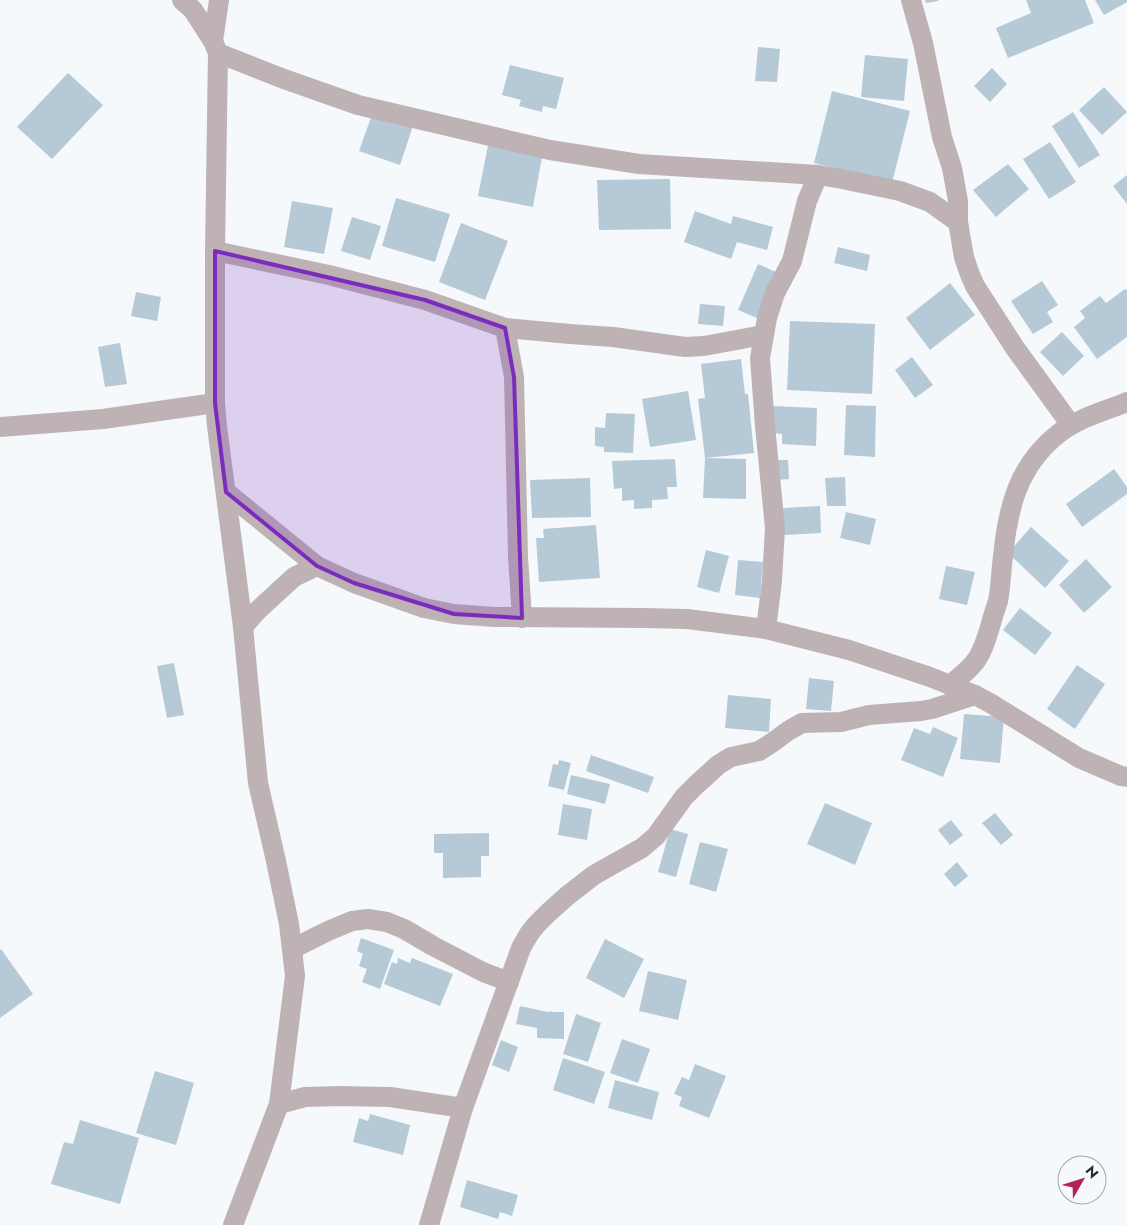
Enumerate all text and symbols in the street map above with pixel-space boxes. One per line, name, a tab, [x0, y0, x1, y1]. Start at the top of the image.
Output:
north arrow	[1057, 1155, 1107, 1205]
text: N	[1081, 1161, 1103, 1182]

